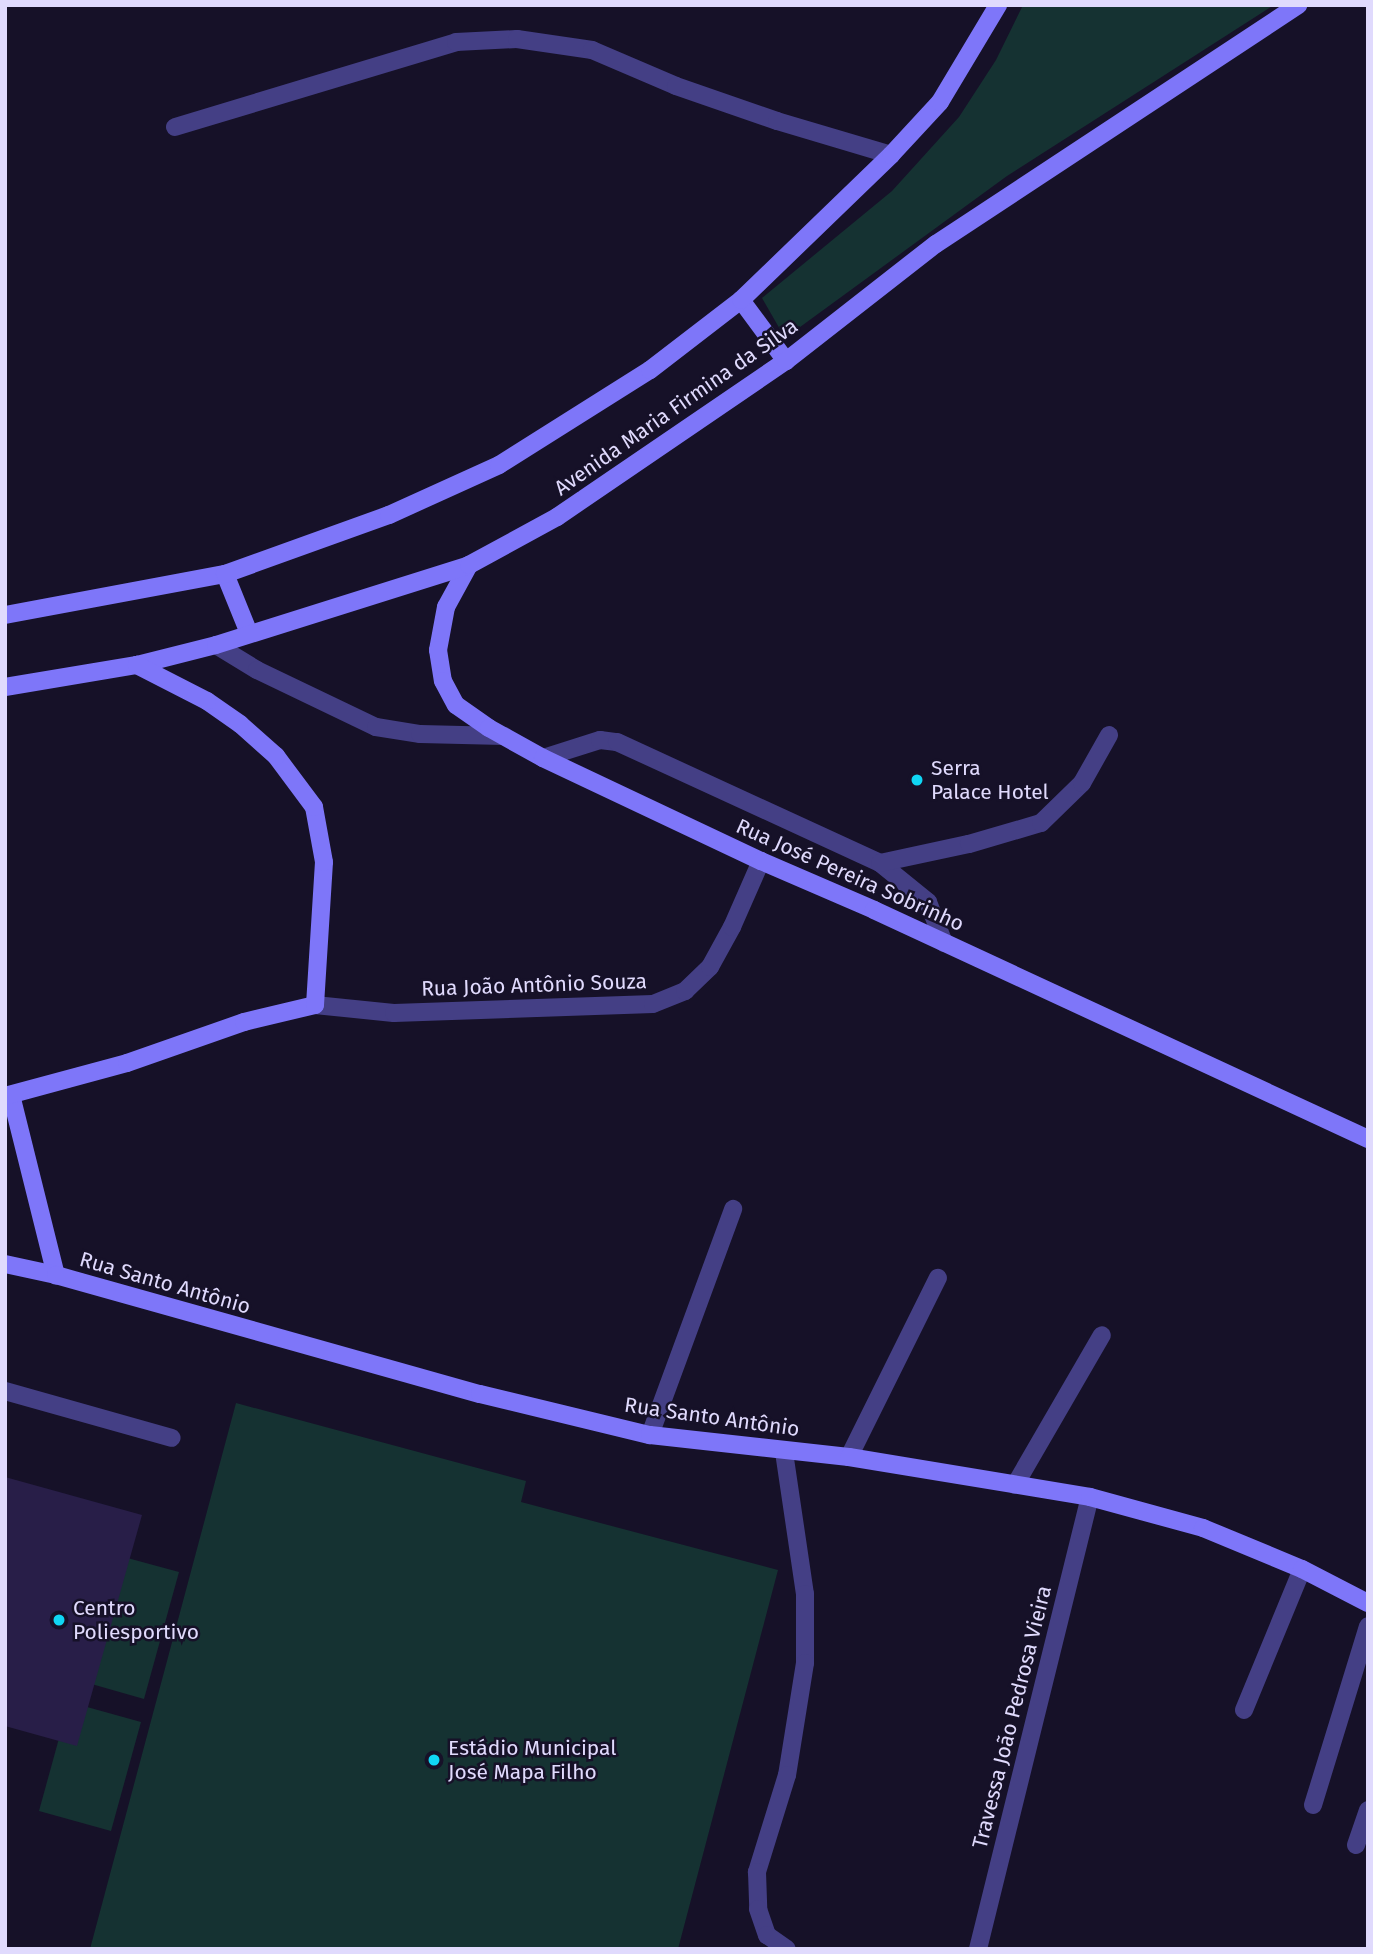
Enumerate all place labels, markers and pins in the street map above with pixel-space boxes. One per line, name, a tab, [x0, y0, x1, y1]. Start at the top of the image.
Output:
place label: Serra Palace Hotel	[931, 755, 1049, 805]
marker: Serra Palace Hotel	[909, 772, 925, 788]
place label: Centro Poliesportivo	[73, 1595, 199, 1645]
marker: Centro Poliesportivo	[51, 1612, 67, 1628]
place label: Estádio Municipal José Mapa Filho	[448, 1735, 616, 1785]
marker: Estádio Municipal José Mapa Filho	[426, 1752, 442, 1768]

